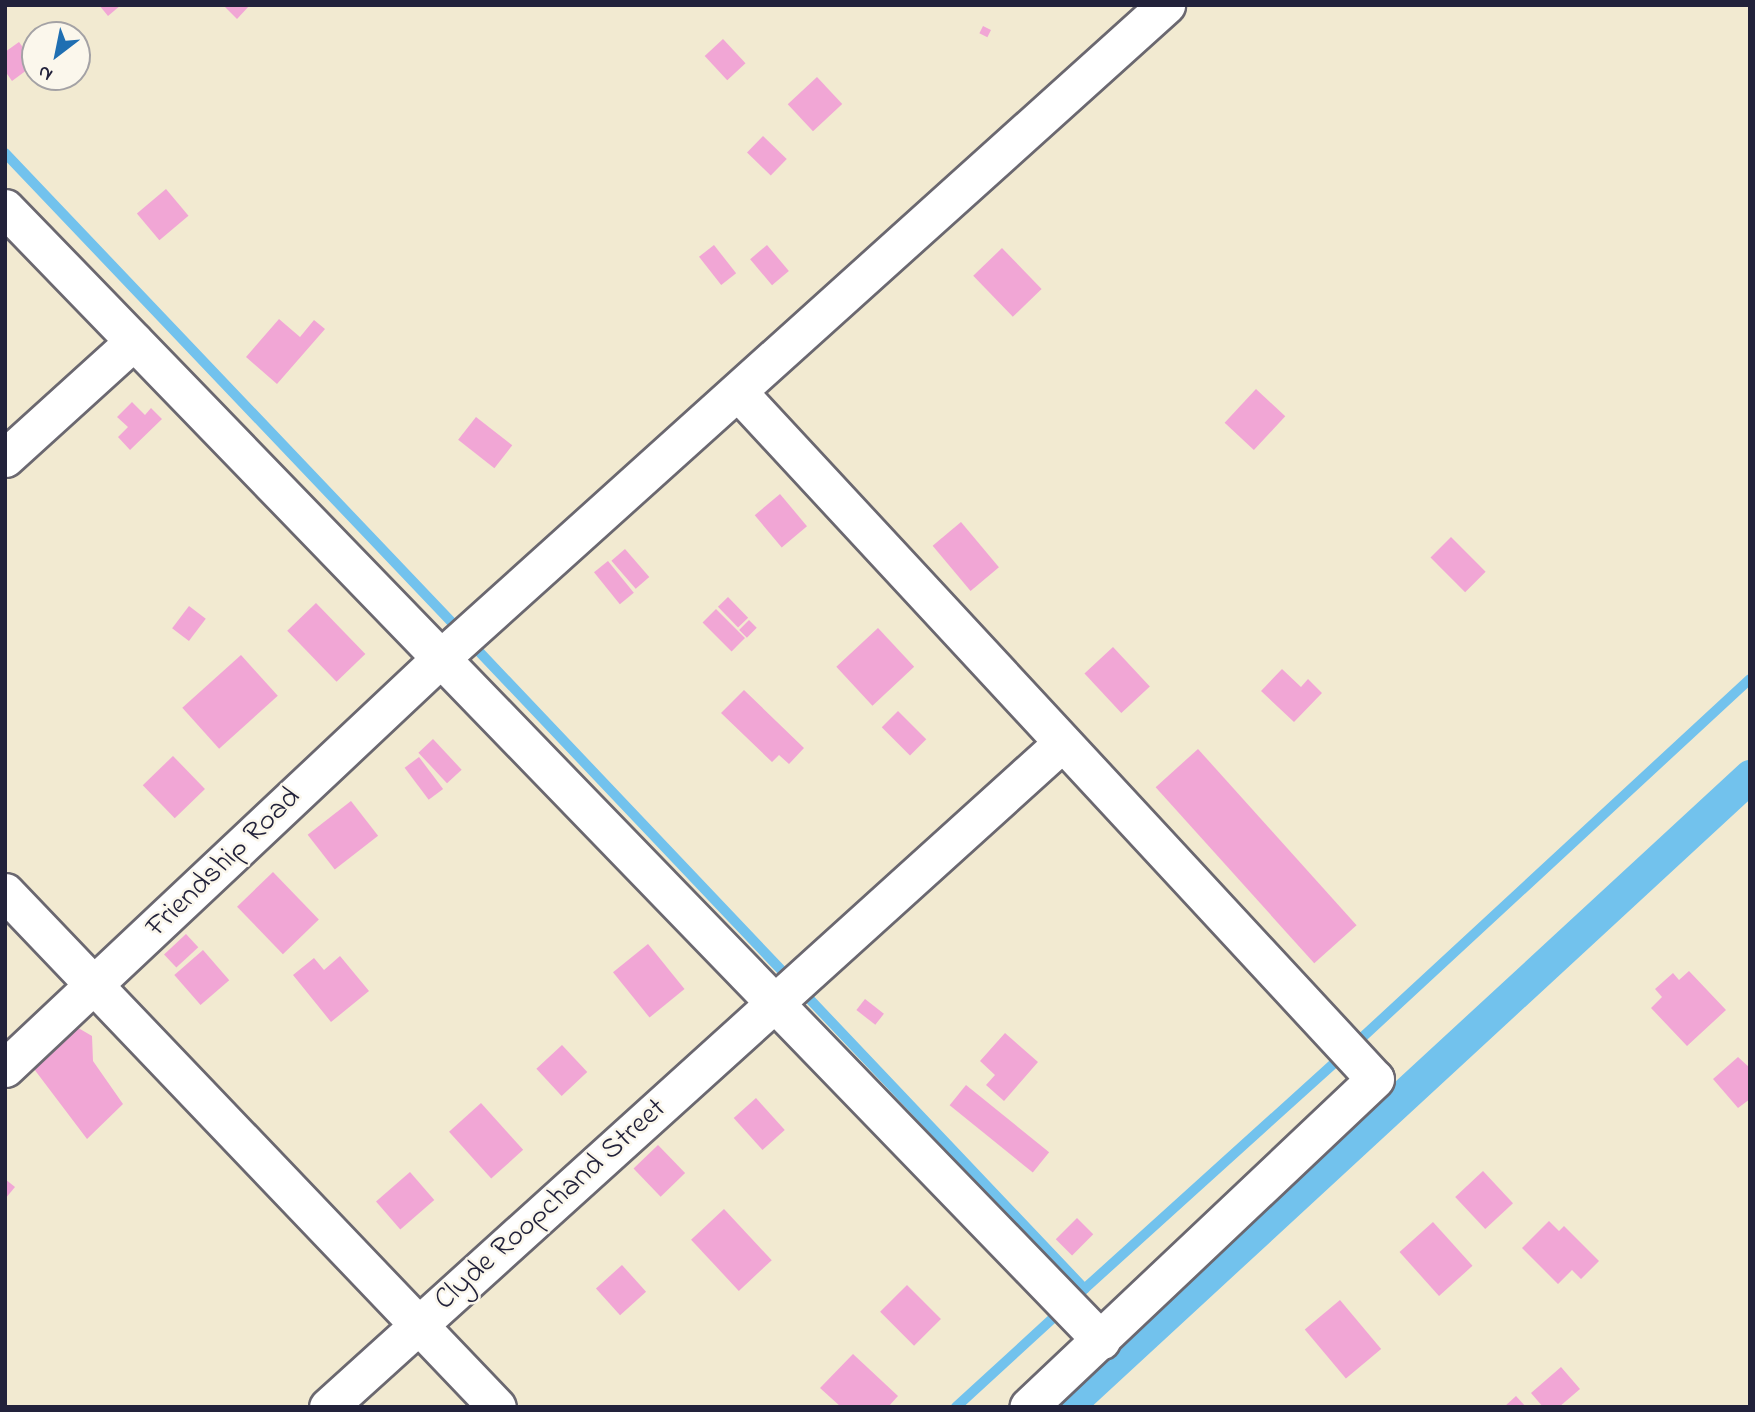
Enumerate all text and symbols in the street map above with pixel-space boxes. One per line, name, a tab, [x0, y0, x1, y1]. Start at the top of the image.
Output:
north arrow	[21, 21, 91, 91]
text: N	[33, 58, 58, 87]
street label: Friendship Road	[139, 780, 309, 946]
street label: Clyde Roopchand Street	[428, 1091, 674, 1319]

